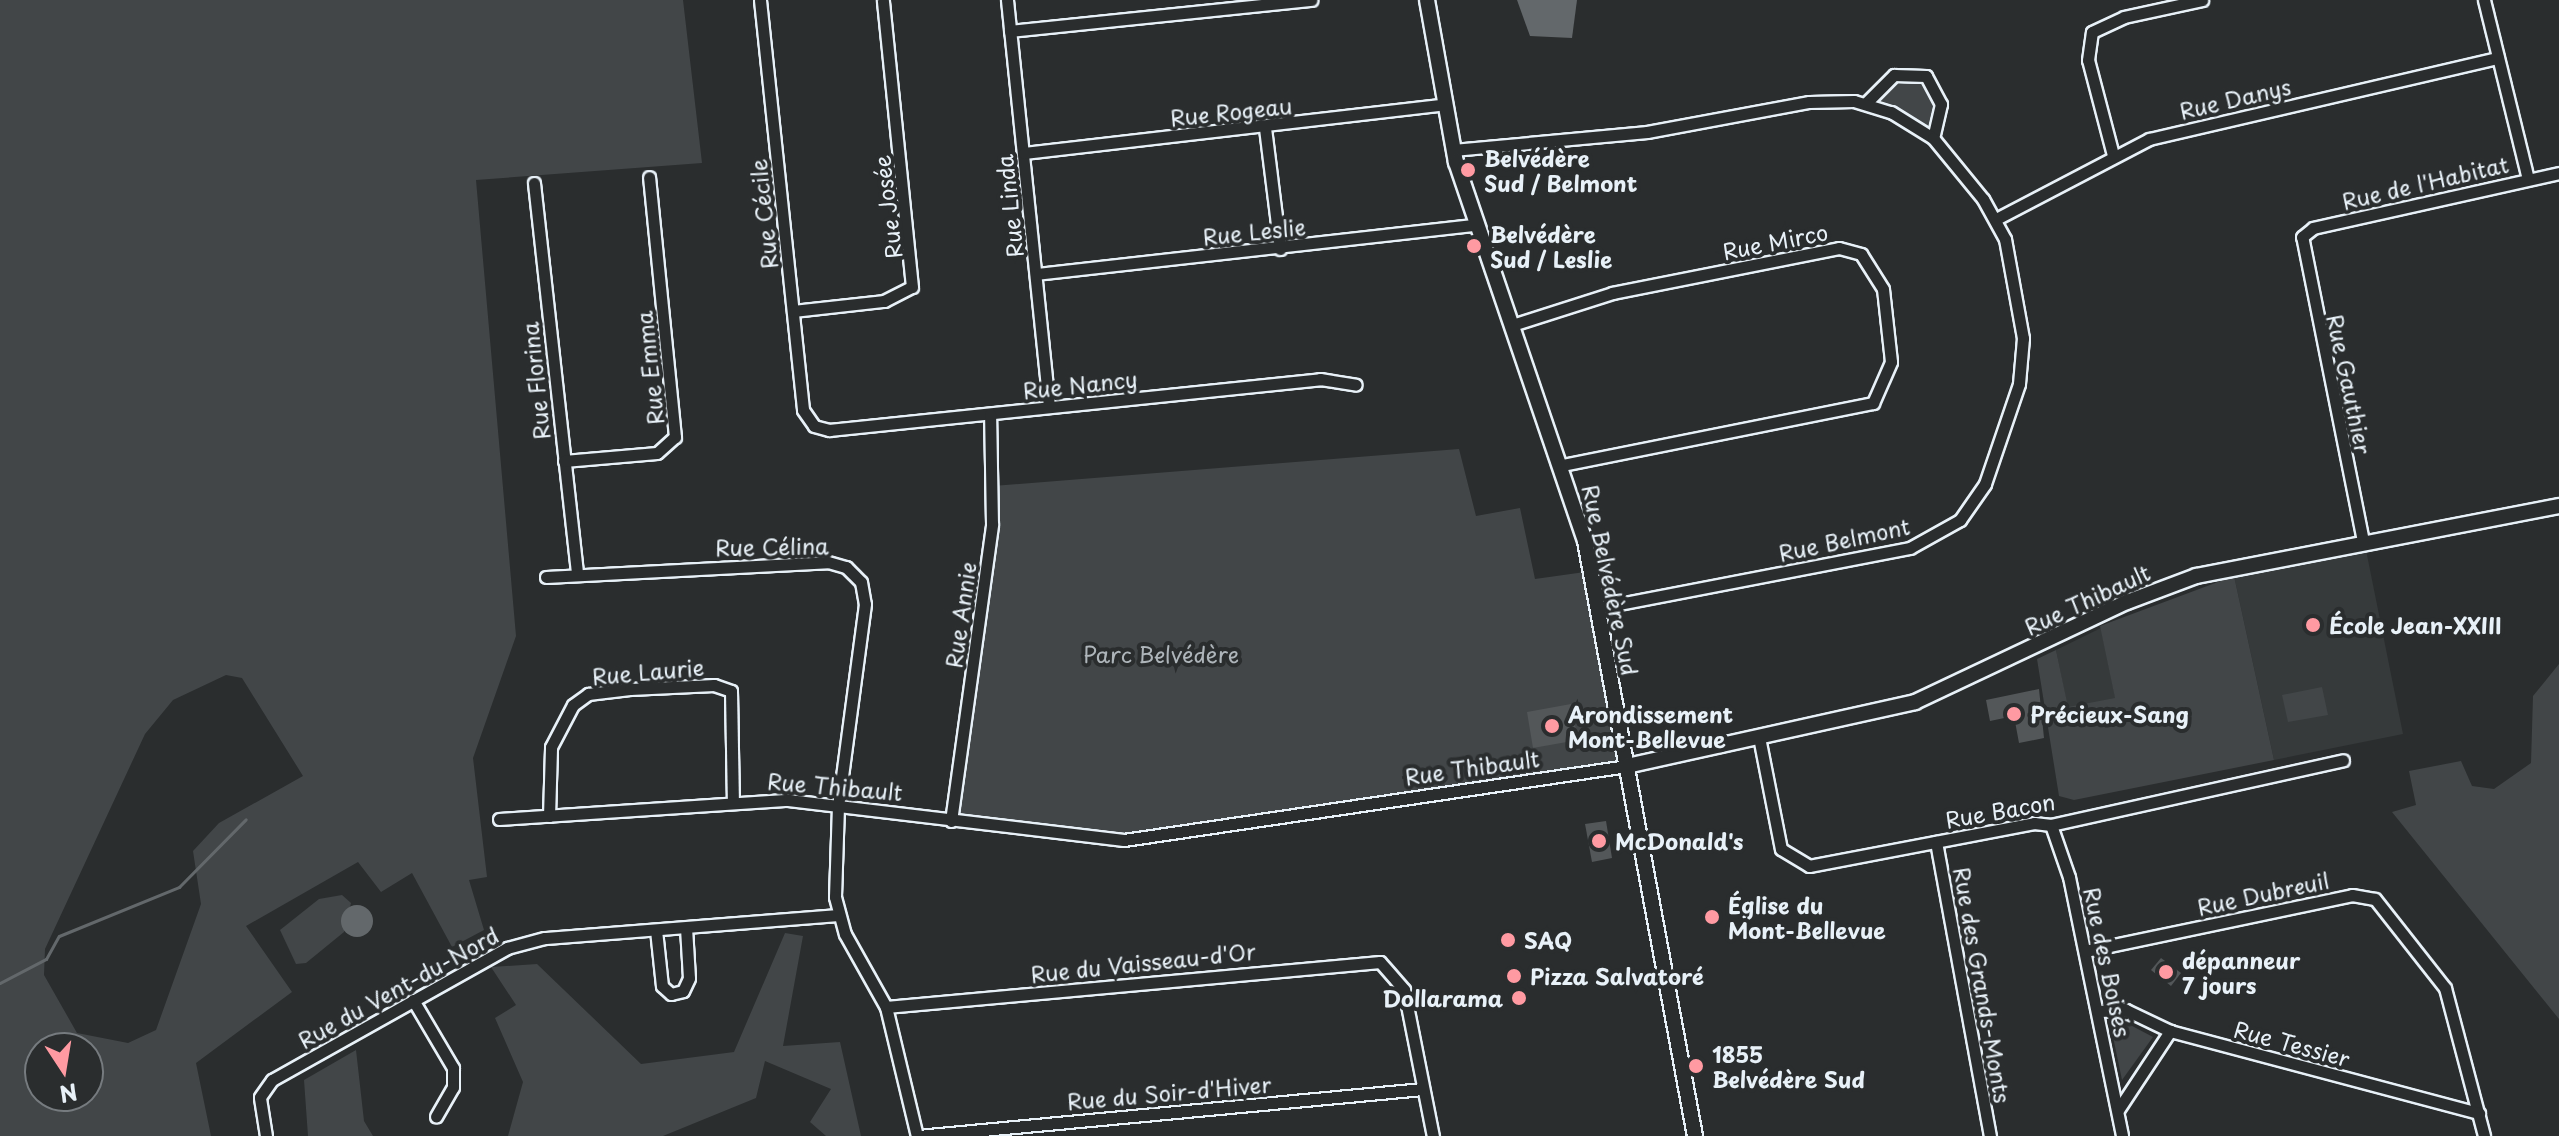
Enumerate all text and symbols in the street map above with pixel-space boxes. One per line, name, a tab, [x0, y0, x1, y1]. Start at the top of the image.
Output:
street label: Rue Danys	[2176, 72, 2294, 124]
street label: Rue Rogeau	[1167, 91, 1295, 131]
place label: Belvédère Sud / Belmont	[1484, 144, 1639, 196]
street label: Rue de l'Habitat	[2338, 150, 2512, 214]
street label: Rue Josée	[867, 152, 907, 262]
street label: Rue Linda	[990, 152, 1028, 260]
street label: Rue Cécile	[744, 157, 782, 271]
marker: Belvédère Sud / Belmont	[1459, 161, 1477, 179]
street label: Rue Leslie	[1200, 212, 1308, 250]
street label: Rue Mirco	[1720, 218, 1830, 264]
place label: Belvédère Sud / Leslie	[1490, 220, 1613, 272]
marker: Belvédère Sud / Leslie	[1465, 237, 1483, 255]
street label: Rue Emma	[630, 309, 668, 427]
street label: Rue Gauthier	[2322, 311, 2378, 457]
street label: Rue Florina	[516, 320, 554, 442]
street label: Rue Nancy	[1021, 365, 1139, 403]
street label: Rue Belvédère Sud	[1578, 482, 1644, 678]
street label: Rue Belmont	[1775, 512, 1913, 566]
street label: Rue Célina	[715, 532, 829, 560]
street label: Rue Thibault	[2019, 558, 2155, 640]
street label: Rue Annie	[939, 559, 981, 671]
place label: École Jean-XXIII	[2329, 612, 2504, 638]
marker: École Jean-XXIII	[2304, 616, 2322, 634]
park label: Parc Belvédère	[1083, 641, 1239, 667]
street label: Rue Laurie	[590, 653, 706, 689]
place label: Arondissement Mont-Bellevue	[1568, 700, 1733, 752]
place label: Précieux-Sang	[2030, 701, 2189, 727]
marker: Précieux-Sang	[2005, 705, 2023, 723]
marker: Arondissement Mont-Bellevue	[1543, 717, 1561, 735]
street label: Rue Thibault	[1402, 744, 1542, 790]
street label: Rue Thibault	[766, 767, 904, 805]
street label: Rue Bacon	[1942, 787, 2058, 833]
place label: McDonald's	[1615, 828, 1744, 854]
marker: McDonald's	[1590, 832, 1608, 850]
street label: Rue des Grands-Monts	[1949, 863, 2017, 1107]
street label: Rue Dubreuil	[2194, 866, 2332, 920]
street label: Rue des Boisés	[2079, 883, 2137, 1041]
place label: Église du Mont-Bellevue	[1728, 891, 1886, 942]
marker: Église du Mont-Bellevue	[1703, 908, 1721, 926]
street label: Rue du Vent-du-Nord	[292, 920, 504, 1054]
place label: SAQ	[1524, 927, 1572, 953]
marker: SAQ	[1499, 931, 1517, 949]
street label: Rue du Vaisseau-d'Or	[1028, 937, 1258, 987]
place label: dépanneur 7 jours	[2182, 946, 2300, 998]
place label: Pizza Salvatoré	[1530, 963, 1705, 989]
marker: dépanneur 7 jours	[2157, 963, 2175, 981]
marker: Pizza Salvatoré	[1505, 967, 1523, 985]
place label: Dollarama	[1382, 985, 1503, 1011]
marker: Dollarama	[1510, 989, 1528, 1007]
street label: Rue Tessier	[2230, 1015, 2354, 1071]
north arrow	[24, 1032, 104, 1112]
place label: 1855 Belvédère Sud	[1712, 1040, 1865, 1092]
marker: 1855 Belvédère Sud	[1687, 1057, 1705, 1075]
street label: Rue du Soir-d'Hiver	[1064, 1070, 1274, 1114]
text: N	[57, 1076, 81, 1112]

